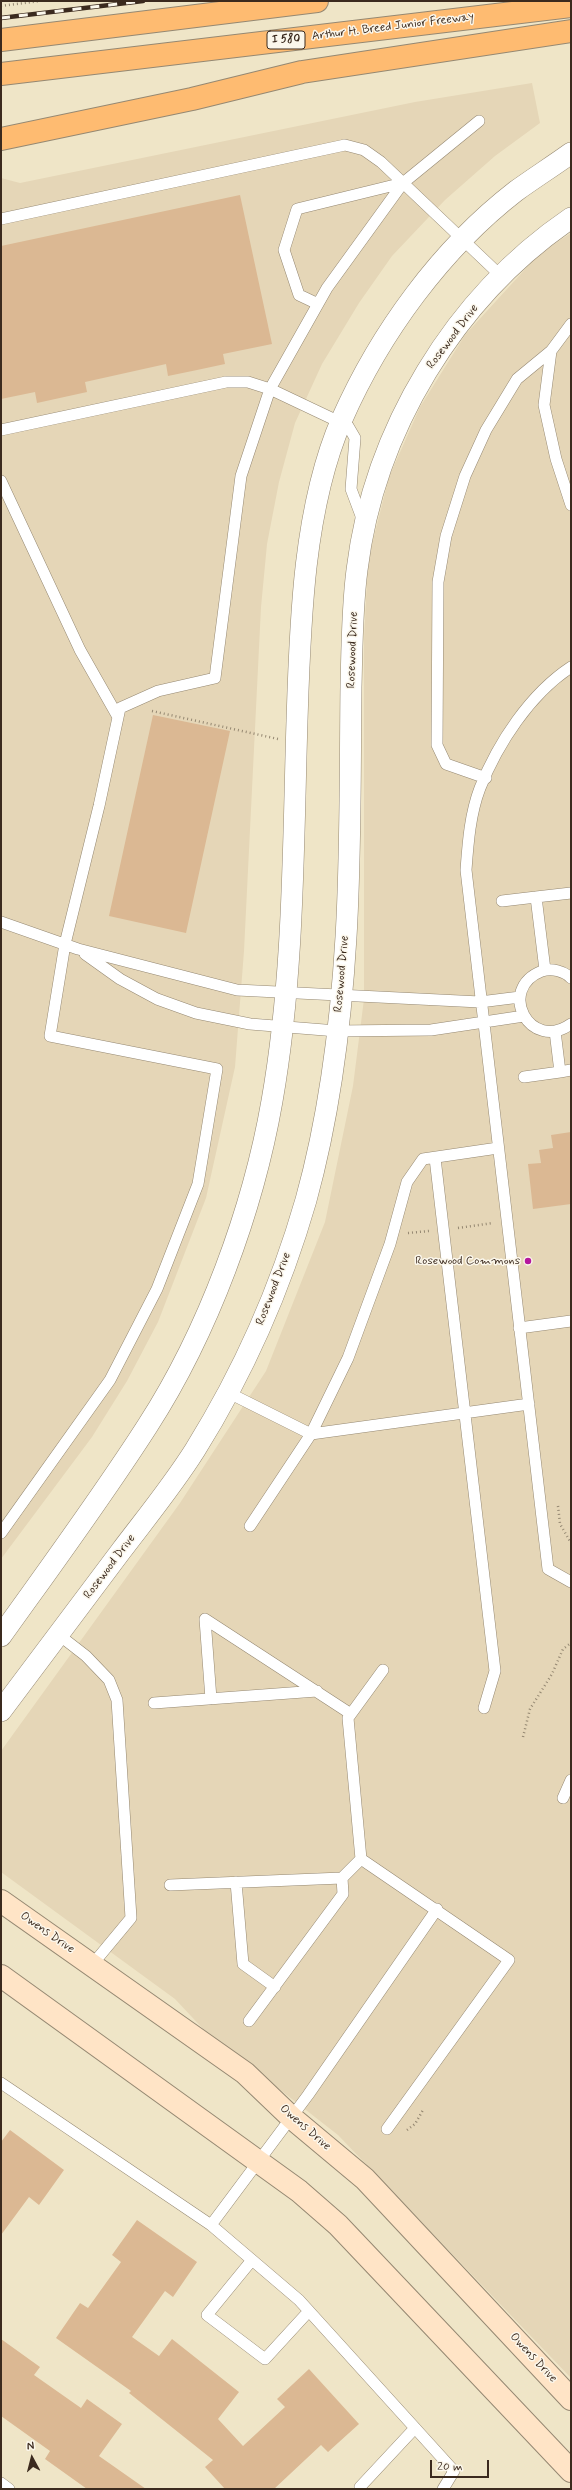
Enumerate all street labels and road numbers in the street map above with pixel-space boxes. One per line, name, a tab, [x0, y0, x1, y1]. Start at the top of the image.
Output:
street label: Arthur H. Breed Junior Freeway	[311, 10, 475, 44]
road number: I 580	[267, 31, 305, 49]
street label: Rosewood Drive	[424, 302, 482, 372]
street label: Rosewood Drive	[344, 611, 362, 689]
street label: Rosewood Drive	[331, 935, 353, 1013]
street label: Rosewood Drive	[253, 1251, 295, 1327]
street label: Rosewood Drive	[81, 1532, 139, 1602]
street label: Owens Drive	[17, 1909, 77, 1957]
street label: Owens Drive	[277, 2102, 333, 2154]
street label: Owens Drive	[506, 2330, 560, 2386]

